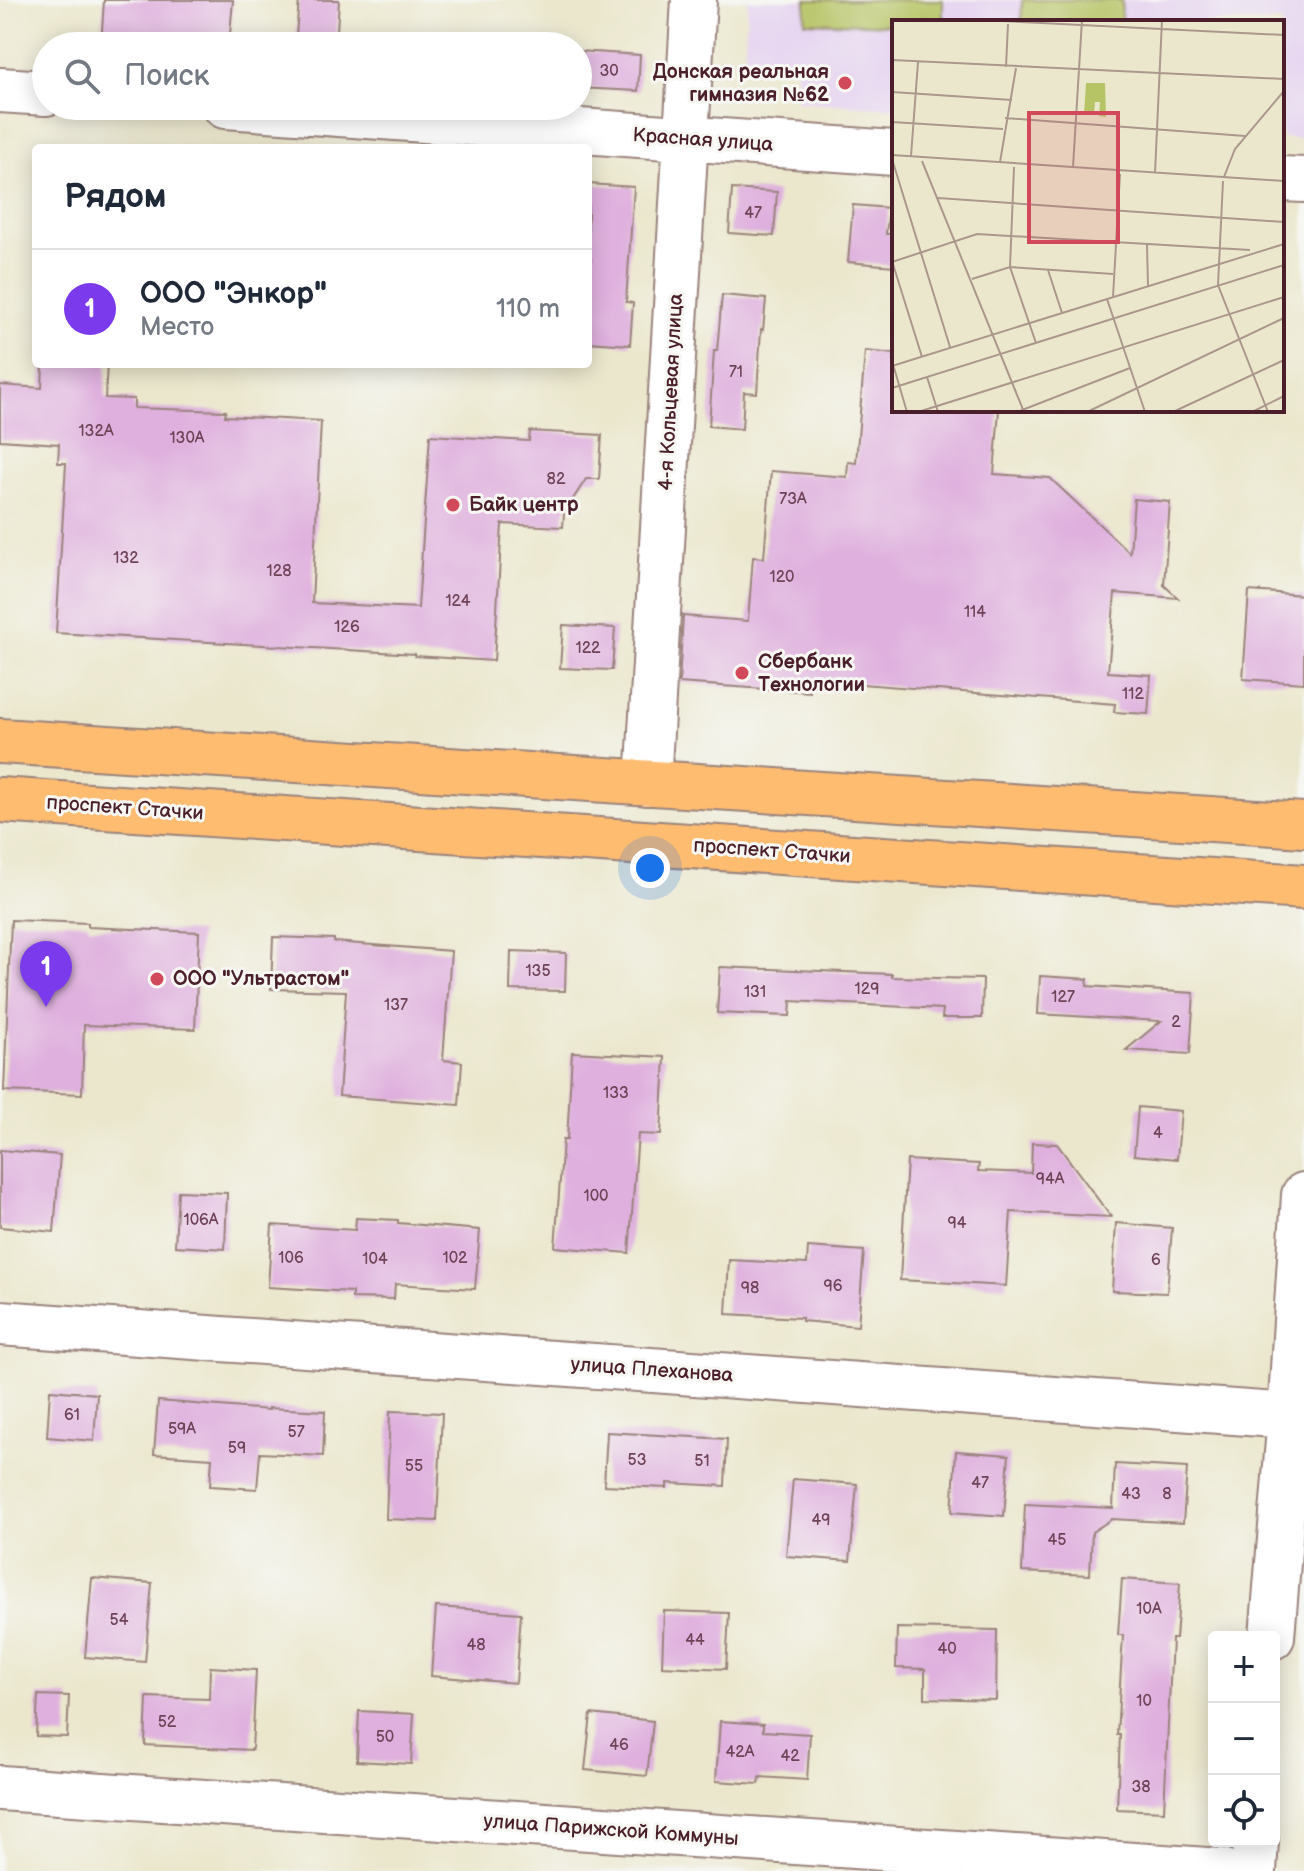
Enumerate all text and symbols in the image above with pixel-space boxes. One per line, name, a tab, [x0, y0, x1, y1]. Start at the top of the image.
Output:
inset map	[892, 20, 1284, 412]
search box	[32, 32, 592, 120]
icon: search	[60, 54, 104, 98]
text: Поиск	[124, 58, 210, 94]
place label: Донская реальная гимназия №62	[653, 60, 829, 107]
house number: 30	[599, 62, 619, 81]
marker: Донская реальная гимназия №62	[836, 74, 854, 92]
street label: Красная улица	[632, 123, 774, 157]
text: Рядом	[64, 176, 166, 217]
house number: 47	[744, 204, 762, 223]
text: ООО "Энкор"	[140, 276, 327, 312]
street label: 4-я Кольцевая улица	[654, 293, 688, 491]
text: 1	[85, 294, 95, 325]
text: 110 m	[496, 294, 560, 325]
text: Место	[140, 312, 214, 343]
house number: 71	[729, 363, 743, 382]
house number: 132А	[78, 422, 114, 441]
house number: 130А	[169, 429, 205, 448]
house number: 82	[547, 470, 566, 489]
house number: 73А	[779, 490, 807, 509]
place label: Байк центр	[469, 493, 579, 517]
marker: Байк центр	[444, 496, 462, 514]
house number: 132	[113, 549, 139, 568]
house number: 128	[267, 562, 291, 581]
house number: 120	[769, 568, 795, 587]
house number: 124	[445, 592, 471, 611]
house number: 114	[964, 603, 986, 622]
house number: 126	[334, 618, 360, 637]
house number: 122	[575, 639, 601, 658]
place label: Сбербанк Технологии	[758, 650, 865, 697]
marker: Сбербанк Технологии	[733, 664, 751, 682]
house number: 112	[1122, 685, 1144, 704]
street label: проспект Стачки	[46, 791, 204, 825]
street label: проспект Стачки	[693, 834, 851, 868]
your location	[630, 848, 670, 888]
pin: 1	[20, 941, 72, 1007]
house number: 135	[525, 962, 551, 981]
place label: ООО "Ультрастом"	[173, 967, 349, 991]
marker: ООО "Ультрастом"	[148, 970, 166, 988]
house number: 129	[855, 980, 879, 999]
house number: 131	[744, 983, 766, 1002]
house number: 127	[1051, 988, 1075, 1007]
house number: 137	[384, 996, 408, 1015]
house number: 2	[1171, 1013, 1181, 1032]
house number: 133	[603, 1084, 629, 1103]
house number: 4	[1153, 1124, 1163, 1143]
house number: 94А	[1036, 1170, 1065, 1189]
house number: 100	[583, 1187, 609, 1206]
house number: 106А	[183, 1211, 219, 1230]
house number: 94	[947, 1214, 967, 1233]
house number: 106	[278, 1249, 304, 1268]
house number: 102	[442, 1249, 468, 1268]
house number: 104	[362, 1250, 388, 1269]
house number: 6	[1151, 1251, 1161, 1270]
house number: 96	[823, 1277, 843, 1296]
house number: 98	[741, 1279, 759, 1298]
street label: улица Плеханова	[570, 1352, 734, 1388]
house number: 61	[64, 1406, 80, 1425]
house number: 59А	[168, 1420, 196, 1439]
house number: 57	[287, 1423, 305, 1442]
house number: 59	[228, 1439, 246, 1458]
house number: 53	[627, 1451, 647, 1470]
house number: 51	[694, 1452, 710, 1471]
house number: 55	[405, 1457, 423, 1476]
house number: 47	[971, 1474, 989, 1493]
house number: 43	[1121, 1485, 1141, 1504]
house number: 8	[1162, 1485, 1172, 1504]
house number: 49	[811, 1511, 831, 1530]
house number: 45	[1048, 1531, 1066, 1550]
house number: 10А	[1136, 1600, 1162, 1619]
house number: 54	[110, 1611, 129, 1630]
house number: 44	[685, 1631, 705, 1650]
map controls	[1208, 1631, 1280, 1847]
button: +	[1208, 1631, 1280, 1703]
house number: 48	[466, 1636, 486, 1655]
house number: 40	[937, 1640, 957, 1659]
house number: 10	[1136, 1692, 1152, 1711]
button: −	[1208, 1703, 1280, 1775]
house number: 52	[158, 1713, 177, 1732]
house number: 50	[376, 1728, 394, 1747]
house number: 46	[609, 1736, 629, 1755]
house number: 42А	[726, 1743, 755, 1762]
house number: 42	[780, 1747, 800, 1766]
button: locate	[1208, 1775, 1280, 1847]
house number: 38	[1131, 1778, 1151, 1797]
street label: улица Парижской Коммуны	[483, 1809, 739, 1851]

